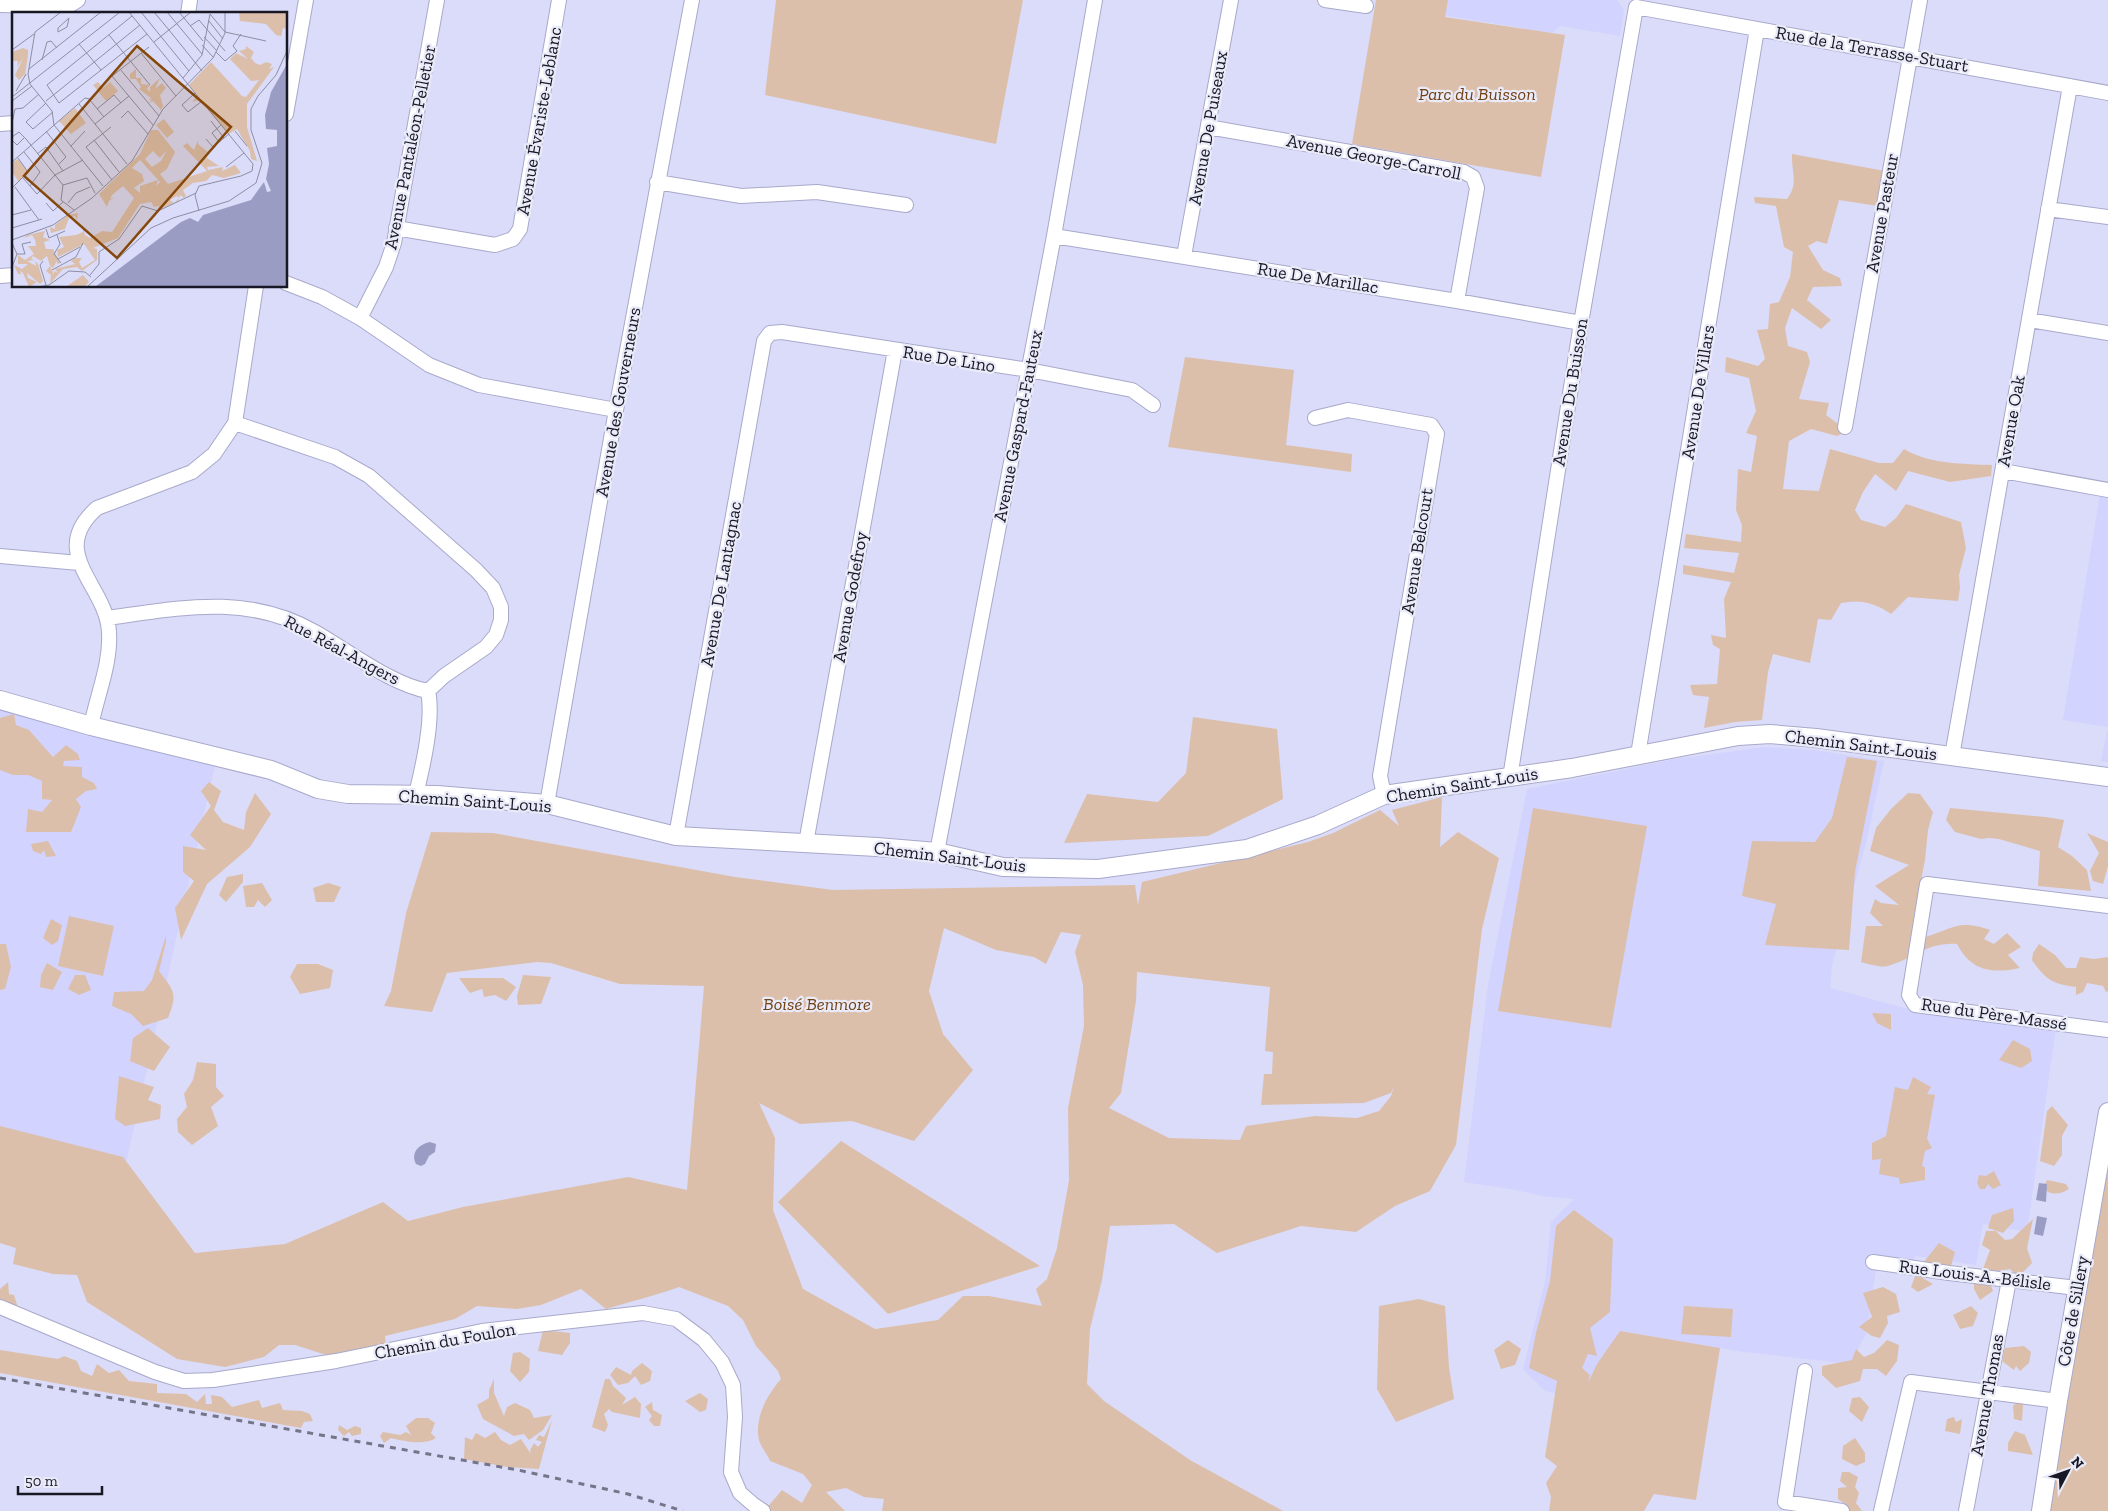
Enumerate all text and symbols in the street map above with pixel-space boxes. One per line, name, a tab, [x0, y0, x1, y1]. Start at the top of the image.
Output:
inset map	[12, 12, 288, 288]
street label: Rue de la Terrasse-Stuart	[1774, 21, 1970, 77]
street label: Avenue Évariste-Leblanc	[512, 25, 566, 217]
street label: Avenue Pantaléon-Pelletier	[379, 43, 441, 251]
street label: Avenue De Puiseaux	[1184, 49, 1232, 207]
park label: Parc du Buisson	[1418, 83, 1536, 105]
street label: Avenue George-Carroll	[1285, 129, 1463, 185]
street label: Avenue Pasteur	[1861, 152, 1903, 274]
street label: Rue De Marillac	[1256, 258, 1380, 298]
street label: Avenue des Gouverneurs	[590, 305, 646, 499]
street label: Avenue Du Buisson	[1547, 316, 1593, 467]
street label: Avenue De Villars	[1677, 323, 1720, 461]
street label: Avenue Gaspard-Fauteux	[989, 328, 1047, 524]
street label: Rue De Lino	[901, 341, 997, 377]
street label: Avenue Oak	[1992, 373, 2030, 468]
street label: Avenue Belcourt	[1396, 486, 1438, 616]
street label: Avenue De Lantagnac	[696, 499, 746, 669]
street label: Avenue Godefroy	[828, 529, 872, 664]
street label: Rue Réal-Angers	[280, 610, 404, 690]
street label: Chemin Saint-Louis	[1784, 725, 1939, 765]
street label: Chemin Saint-Louis	[1385, 762, 1540, 808]
street label: Chemin Saint-Louis	[398, 785, 552, 817]
street label: Chemin Saint-Louis	[873, 837, 1028, 877]
park label: Boisé Benmore	[763, 993, 871, 1015]
street label: Rue du Père-Massé	[1920, 993, 2068, 1035]
street label: Côte de Sillery	[2052, 1253, 2094, 1368]
street label: Rue Louis-A.-Bélisle	[1898, 1255, 2052, 1295]
street label: Chemin du Foulon	[373, 1318, 518, 1364]
street label: Avenue Thomas	[1965, 1332, 2009, 1458]
north arrow	[2043, 1446, 2093, 1496]
text: N	[2068, 1453, 2088, 1473]
scale bar	[18, 1464, 101, 1496]
text: 50 m	[25, 1472, 58, 1490]

